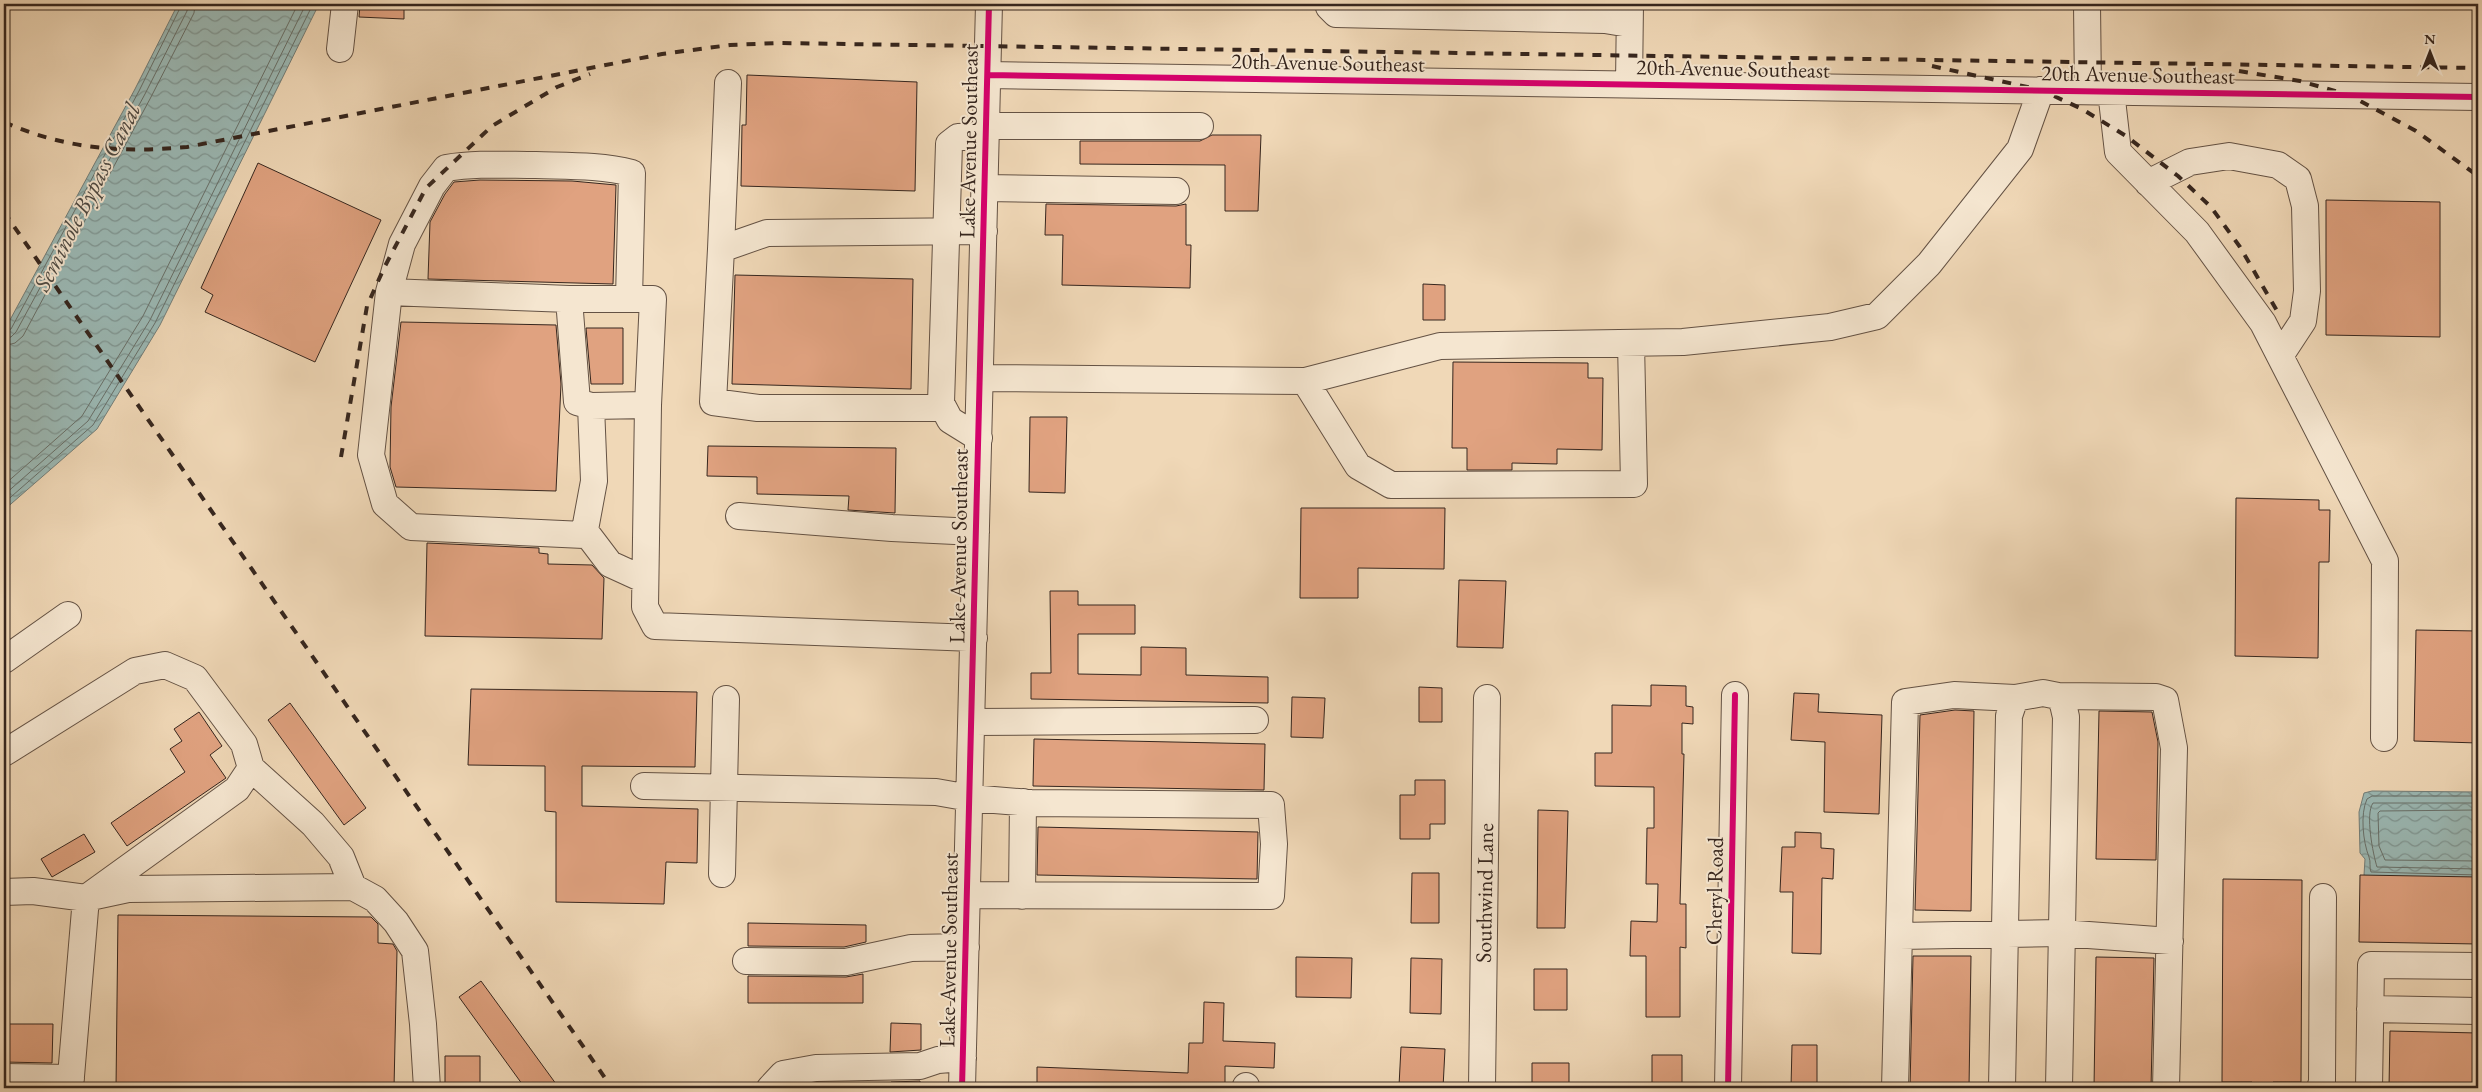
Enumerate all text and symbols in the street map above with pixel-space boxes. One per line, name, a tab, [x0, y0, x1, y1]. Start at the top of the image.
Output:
north arrow	[2404, 28, 2454, 78]
text: N	[2424, 30, 2436, 48]
street label: Lake Avenue Southeast	[952, 43, 985, 239]
street label: 20th Avenue Southeast	[1231, 46, 1425, 79]
street label: 20th Avenue Southeast	[1636, 52, 1830, 85]
street label: 20th Avenue Southeast	[2041, 58, 2235, 91]
water label: Seminole Bypass Canal	[25, 96, 148, 297]
street label: Lake Avenue Southeast	[942, 448, 975, 644]
street label: Southwind Lane	[1469, 822, 1500, 963]
street label: Cheryl Road	[1699, 836, 1730, 945]
street label: Lake Avenue Southeast	[932, 852, 965, 1048]

